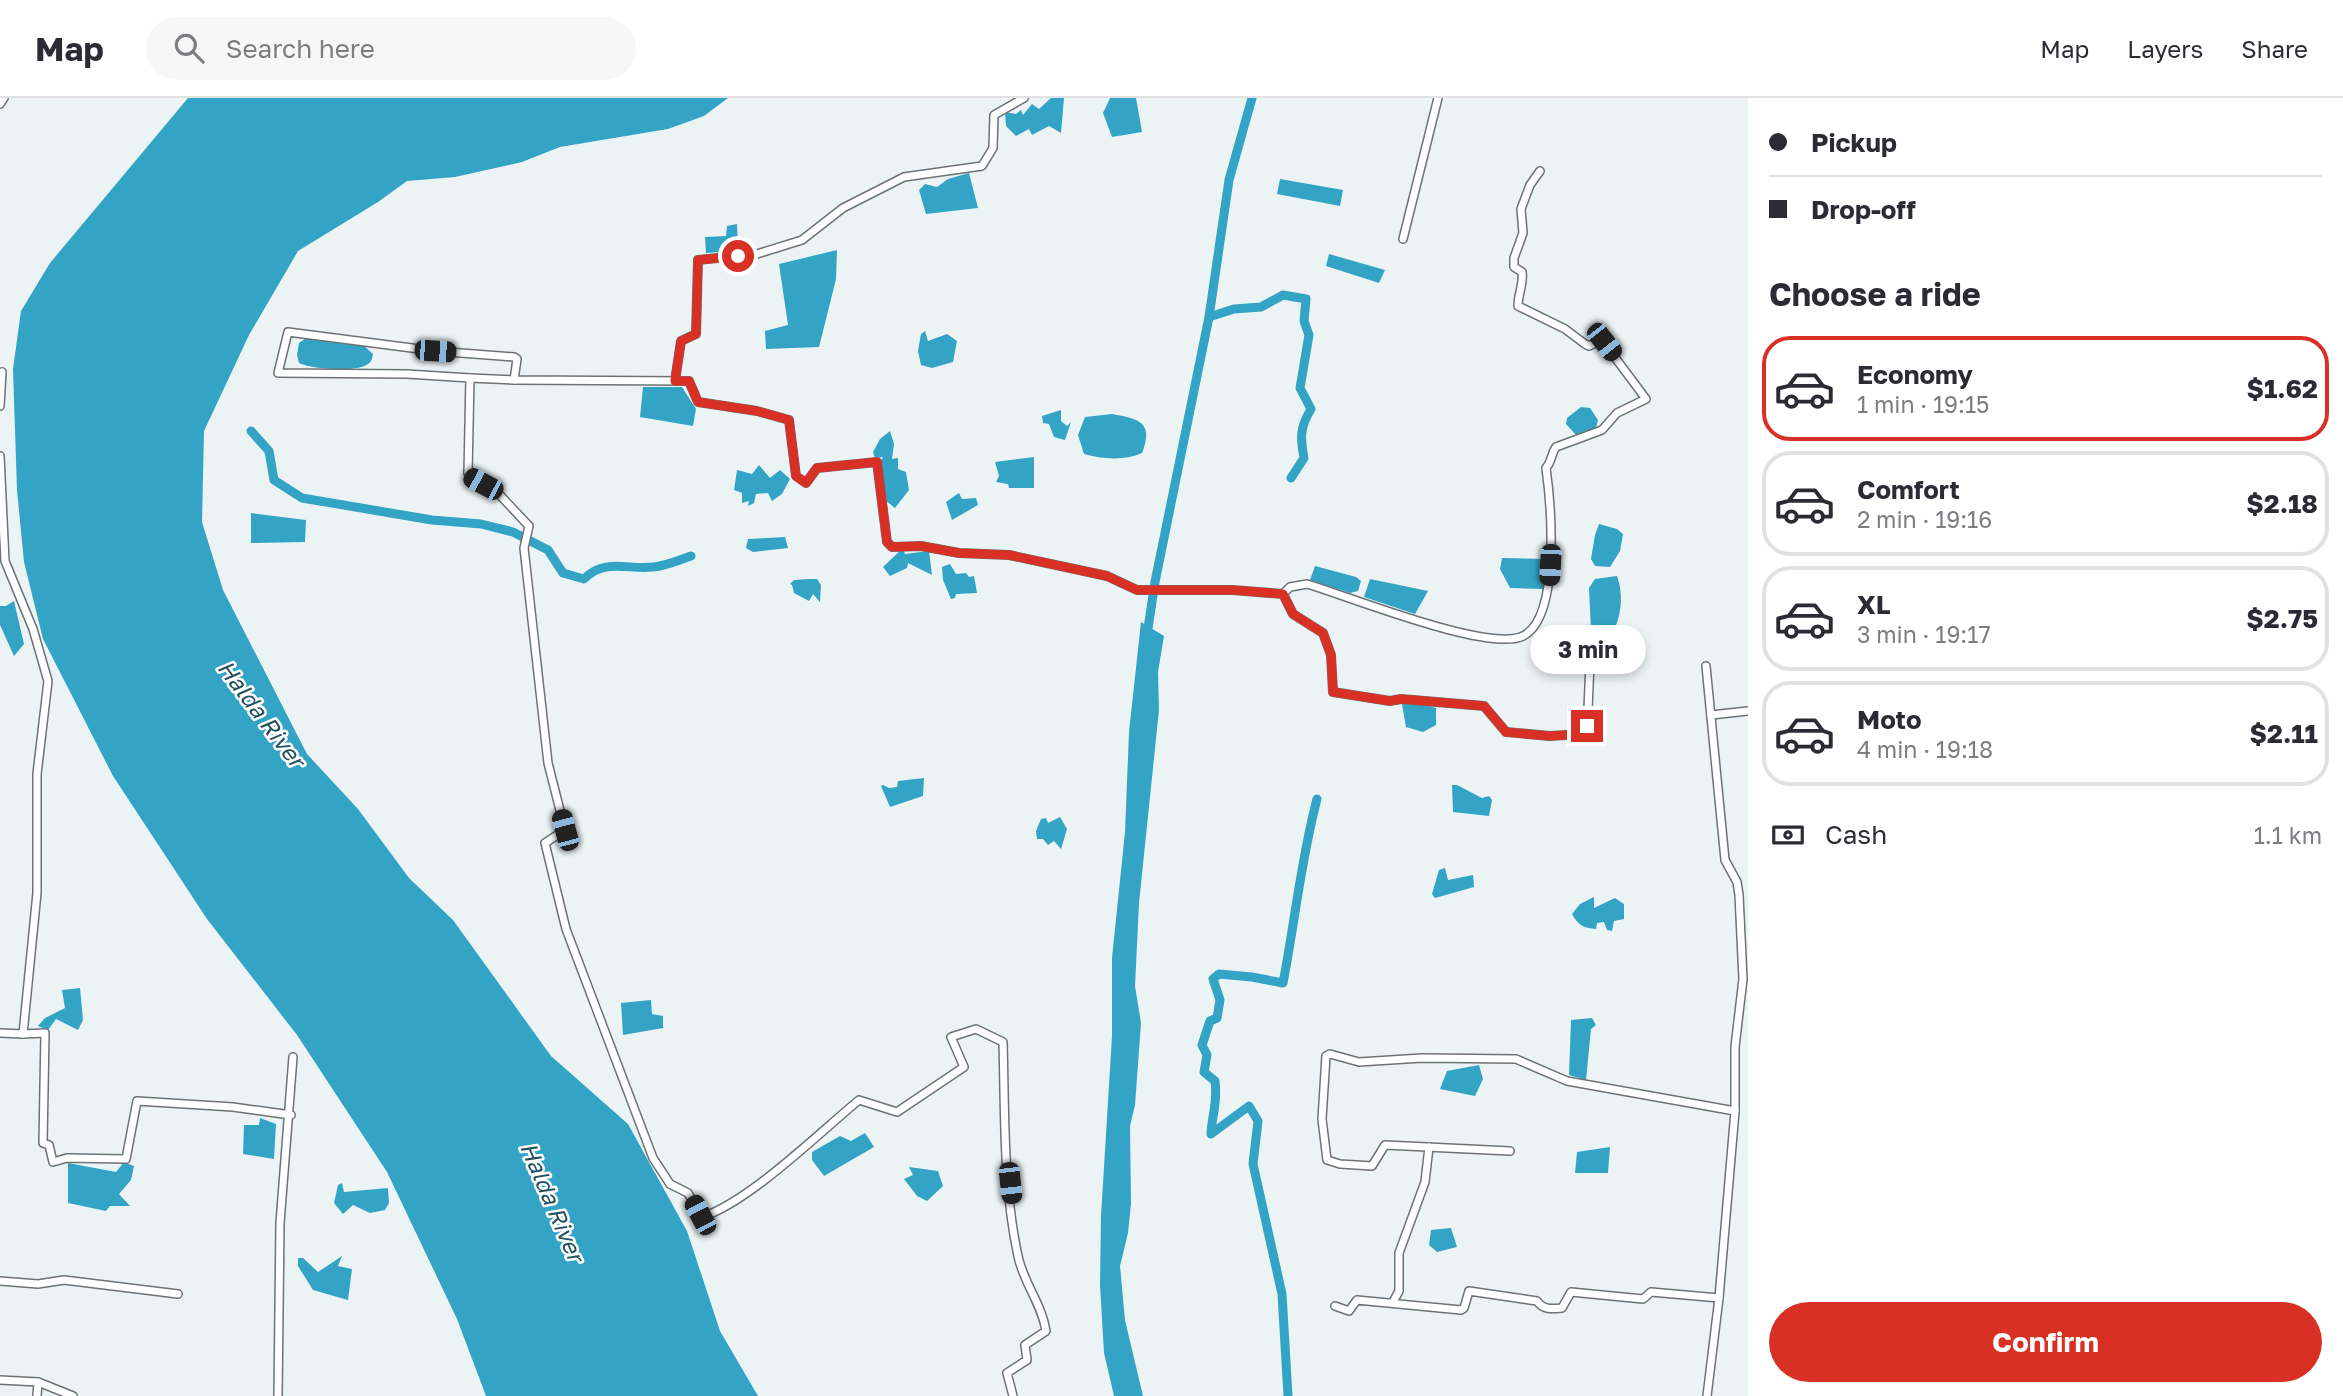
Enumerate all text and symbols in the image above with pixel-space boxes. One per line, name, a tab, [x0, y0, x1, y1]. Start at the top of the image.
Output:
search box	[146, 17, 636, 80]
text: Map	[35, 29, 104, 68]
icon: search	[170, 29, 208, 67]
text: Search here	[226, 33, 375, 64]
text: Map	[2040, 34, 2089, 63]
text: Layers	[2127, 34, 2203, 63]
text: Share	[2241, 34, 2308, 63]
text: Pickup	[1811, 127, 1897, 158]
text: Drop-off	[1811, 194, 1916, 225]
route start	[722, 240, 754, 272]
text: Choose a ride	[1769, 275, 1981, 313]
car	[1583, 319, 1626, 365]
car	[414, 339, 457, 363]
icon: car	[1773, 357, 1836, 420]
text: Economy	[1857, 359, 1973, 390]
text: $1.62	[2246, 373, 2318, 404]
text: 1 min · 19:15	[1857, 390, 1989, 418]
car	[460, 465, 507, 503]
icon: car	[1773, 472, 1836, 535]
text: Comfort	[1857, 474, 1960, 505]
text: $2.18	[2246, 488, 2318, 519]
text: 2 min · 19:16	[1857, 505, 1992, 533]
car	[1539, 543, 1562, 587]
icon: car	[1773, 587, 1836, 650]
text: XL	[1857, 589, 1891, 620]
text: $2.75	[2246, 603, 2318, 634]
text: 3 min · 19:17	[1857, 620, 1991, 648]
callout: 3 min	[1529, 624, 1645, 674]
text: 3 min	[1558, 635, 1618, 663]
water label: Halda River	[212, 654, 313, 775]
icon: car	[1773, 702, 1836, 765]
text: Moto	[1857, 704, 1922, 735]
route end	[1571, 710, 1603, 742]
text: $2.11	[2250, 718, 2318, 749]
text: 4 min · 19:18	[1857, 735, 1993, 763]
car	[550, 807, 581, 853]
icon: cash	[1769, 816, 1807, 854]
text: Cash	[1825, 819, 1887, 850]
text: 1.1 km	[2254, 821, 2322, 849]
water label: Halda River	[515, 1138, 592, 1268]
car	[998, 1161, 1023, 1205]
car	[681, 1192, 720, 1238]
button: Confirm	[1769, 1302, 2322, 1382]

